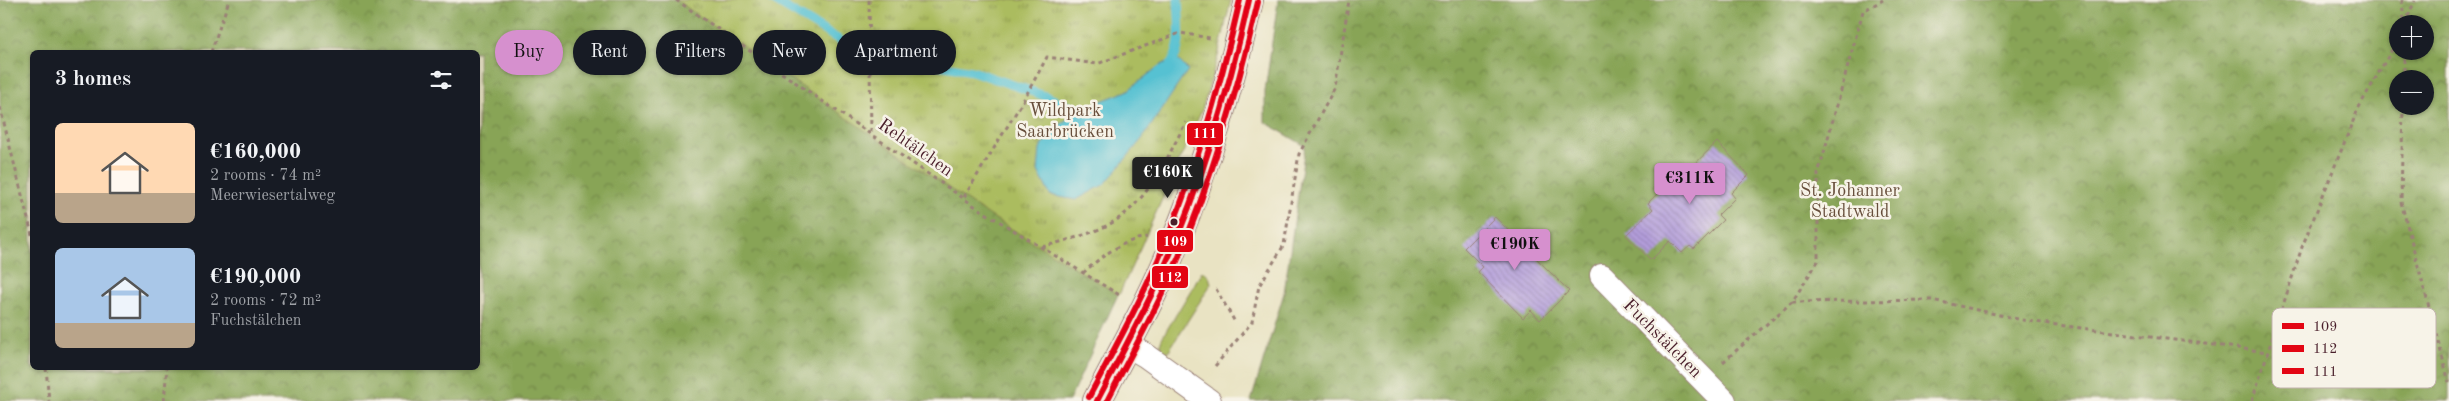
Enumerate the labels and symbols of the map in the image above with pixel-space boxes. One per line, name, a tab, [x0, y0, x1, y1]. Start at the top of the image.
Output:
park label: Wildpark Saarbrücken	[1016, 102, 1114, 141]
street label: Rehtälchen	[875, 116, 956, 180]
line badge: 111	[1186, 122, 1224, 146]
text: 111	[1193, 127, 1217, 141]
pin: €160K	[1133, 156, 1203, 199]
pin: €311K	[1655, 162, 1725, 205]
park label: St. Johanner Stadtwald	[1800, 182, 1901, 221]
unlabelled marker	[1169, 217, 1179, 227]
pin: €190K	[1480, 228, 1550, 271]
line badge: 109	[1156, 229, 1194, 253]
text: 109	[1163, 235, 1187, 249]
line badge: 112	[1151, 265, 1189, 289]
text: 112	[1158, 271, 1182, 285]
street label: Fuchstälchen	[1620, 296, 1705, 382]
legend	[2272, 308, 2436, 388]
text: 109	[2313, 320, 2337, 334]
text: 112	[2313, 342, 2337, 356]
text: 111	[2313, 365, 2337, 379]

